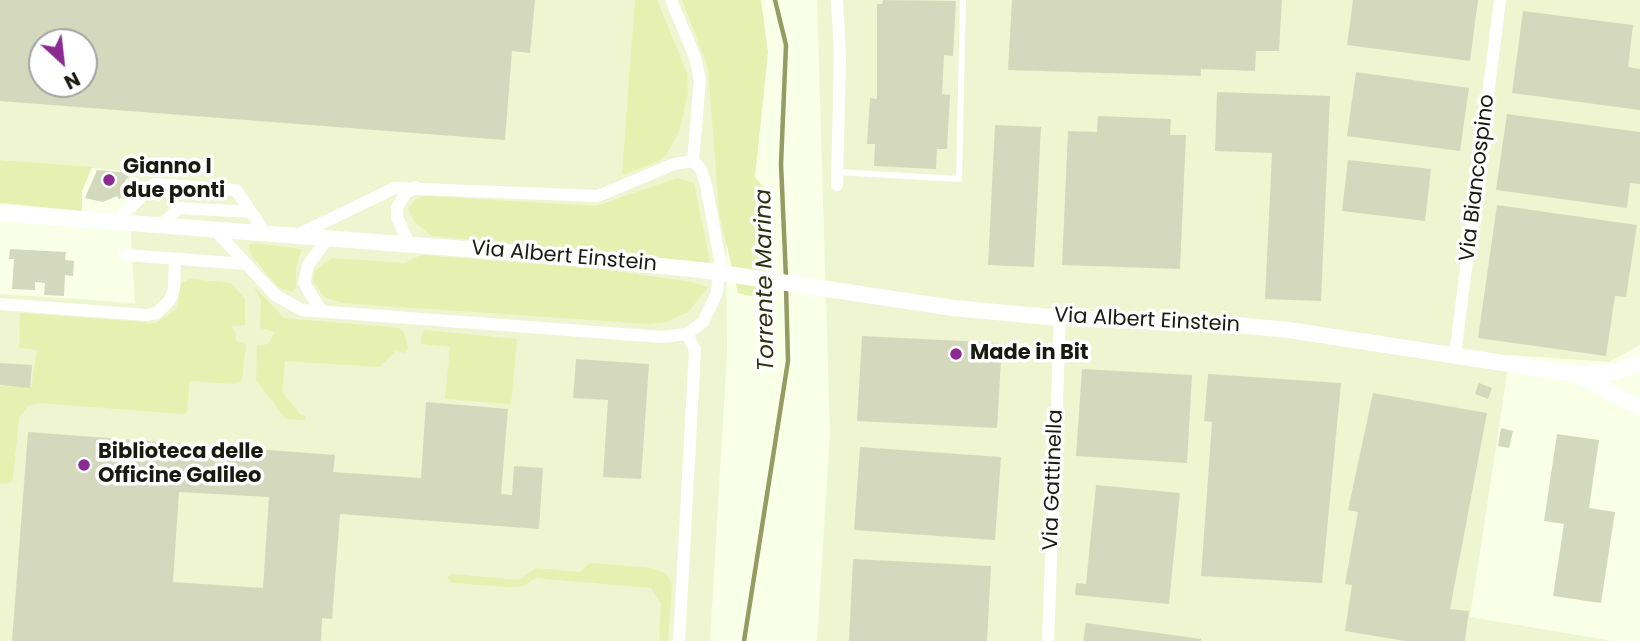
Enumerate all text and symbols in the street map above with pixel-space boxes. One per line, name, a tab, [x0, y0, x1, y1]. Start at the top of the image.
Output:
north arrow	[28, 28, 98, 98]
text: N	[59, 65, 84, 96]
street label: Via Biancospino	[1455, 93, 1501, 263]
place label: Gianno I due ponti	[123, 155, 225, 205]
marker: Gianno I due ponti	[101, 172, 117, 188]
water label: Torrente Marina	[751, 188, 781, 372]
street label: Via Albert Einstein	[470, 236, 658, 278]
street label: Via Albert Einstein	[1053, 304, 1241, 338]
place label: Made in Bit	[970, 341, 1089, 367]
marker: Made in Bit	[948, 346, 964, 362]
street label: Via Gattinella	[1039, 409, 1069, 551]
place label: Biblioteca delle Officine Galileo	[98, 440, 263, 490]
marker: Biblioteca delle Officine Galileo	[76, 457, 92, 473]

